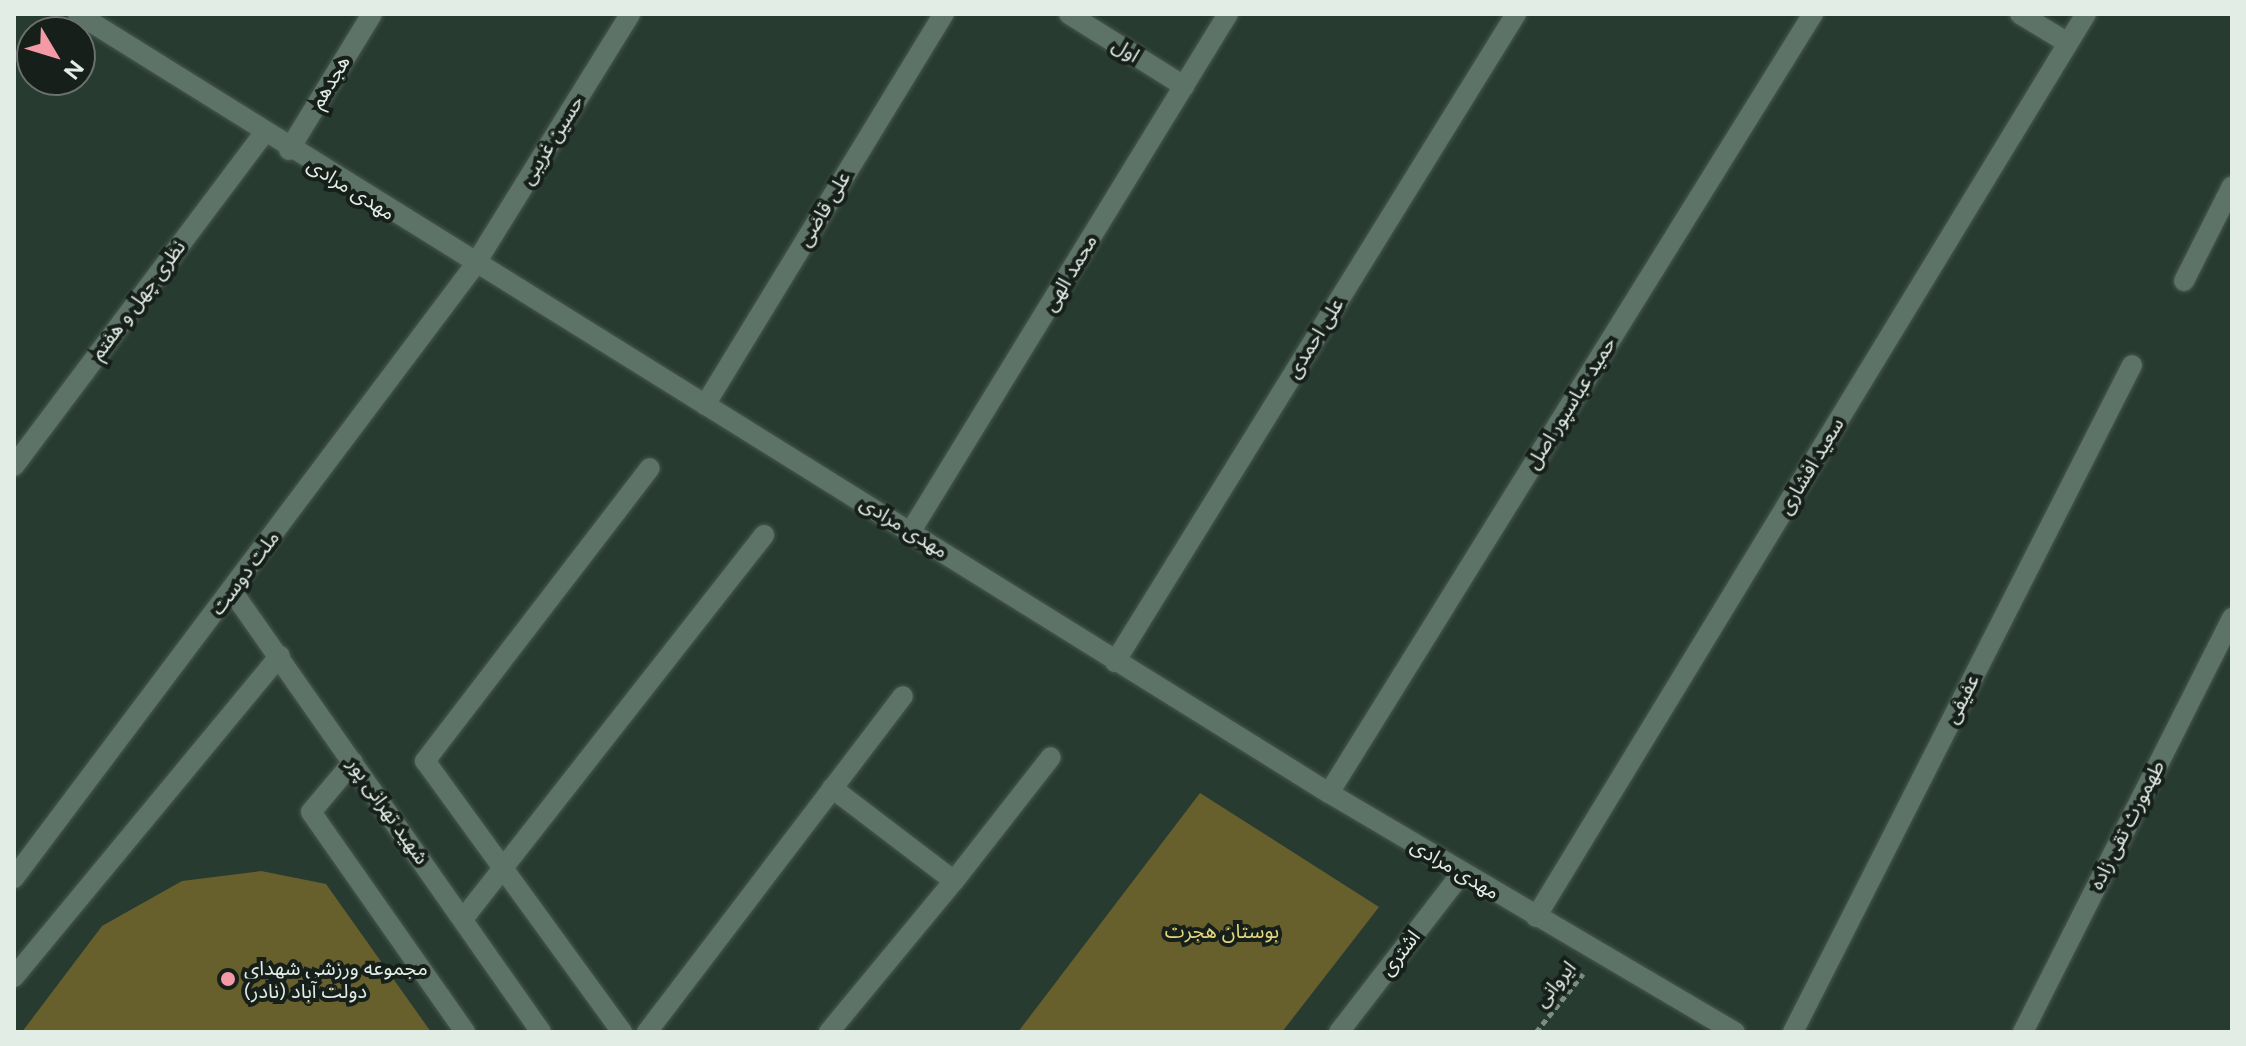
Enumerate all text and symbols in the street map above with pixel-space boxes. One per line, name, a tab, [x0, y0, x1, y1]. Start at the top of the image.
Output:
north arrow	[16, 16, 96, 96]
street label: اول	[1108, 33, 1144, 67]
street label: هجدهم	[305, 51, 355, 113]
text: N	[58, 55, 90, 85]
street label: حسین غریبی	[515, 91, 589, 189]
street label: مهدی مرادی	[303, 153, 399, 225]
street label: علی قاضی	[792, 167, 856, 251]
street label: محمد الهی	[1038, 230, 1102, 316]
street label: نظری چهل و هفتم	[85, 236, 191, 364]
street label: علی احمدی	[1281, 294, 1349, 382]
street label: حمید عباسپور اصل	[1521, 332, 1621, 474]
street label: سعید افشاری	[1773, 413, 1849, 519]
street label: مهدی مرادی	[856, 491, 952, 563]
street label: ملت دوست	[206, 526, 284, 620]
street label: عفیفی	[1939, 670, 1985, 728]
street label: شهید تهرانی پور	[342, 753, 434, 869]
street label: طهمورث تقی زاده	[2084, 756, 2170, 894]
street label: مهدی مرادی	[1406, 833, 1504, 905]
park label: بوستان هجرت	[1165, 919, 1279, 943]
street label: اشتری	[1375, 926, 1425, 980]
place label: مجموعه ورزشی شهدای دولت آباد (نادر)	[244, 956, 428, 1003]
street label: ایروانی	[1529, 956, 1581, 1012]
marker: مجموعه ورزشی شهدای دولت آباد (نادر)	[219, 970, 237, 988]

